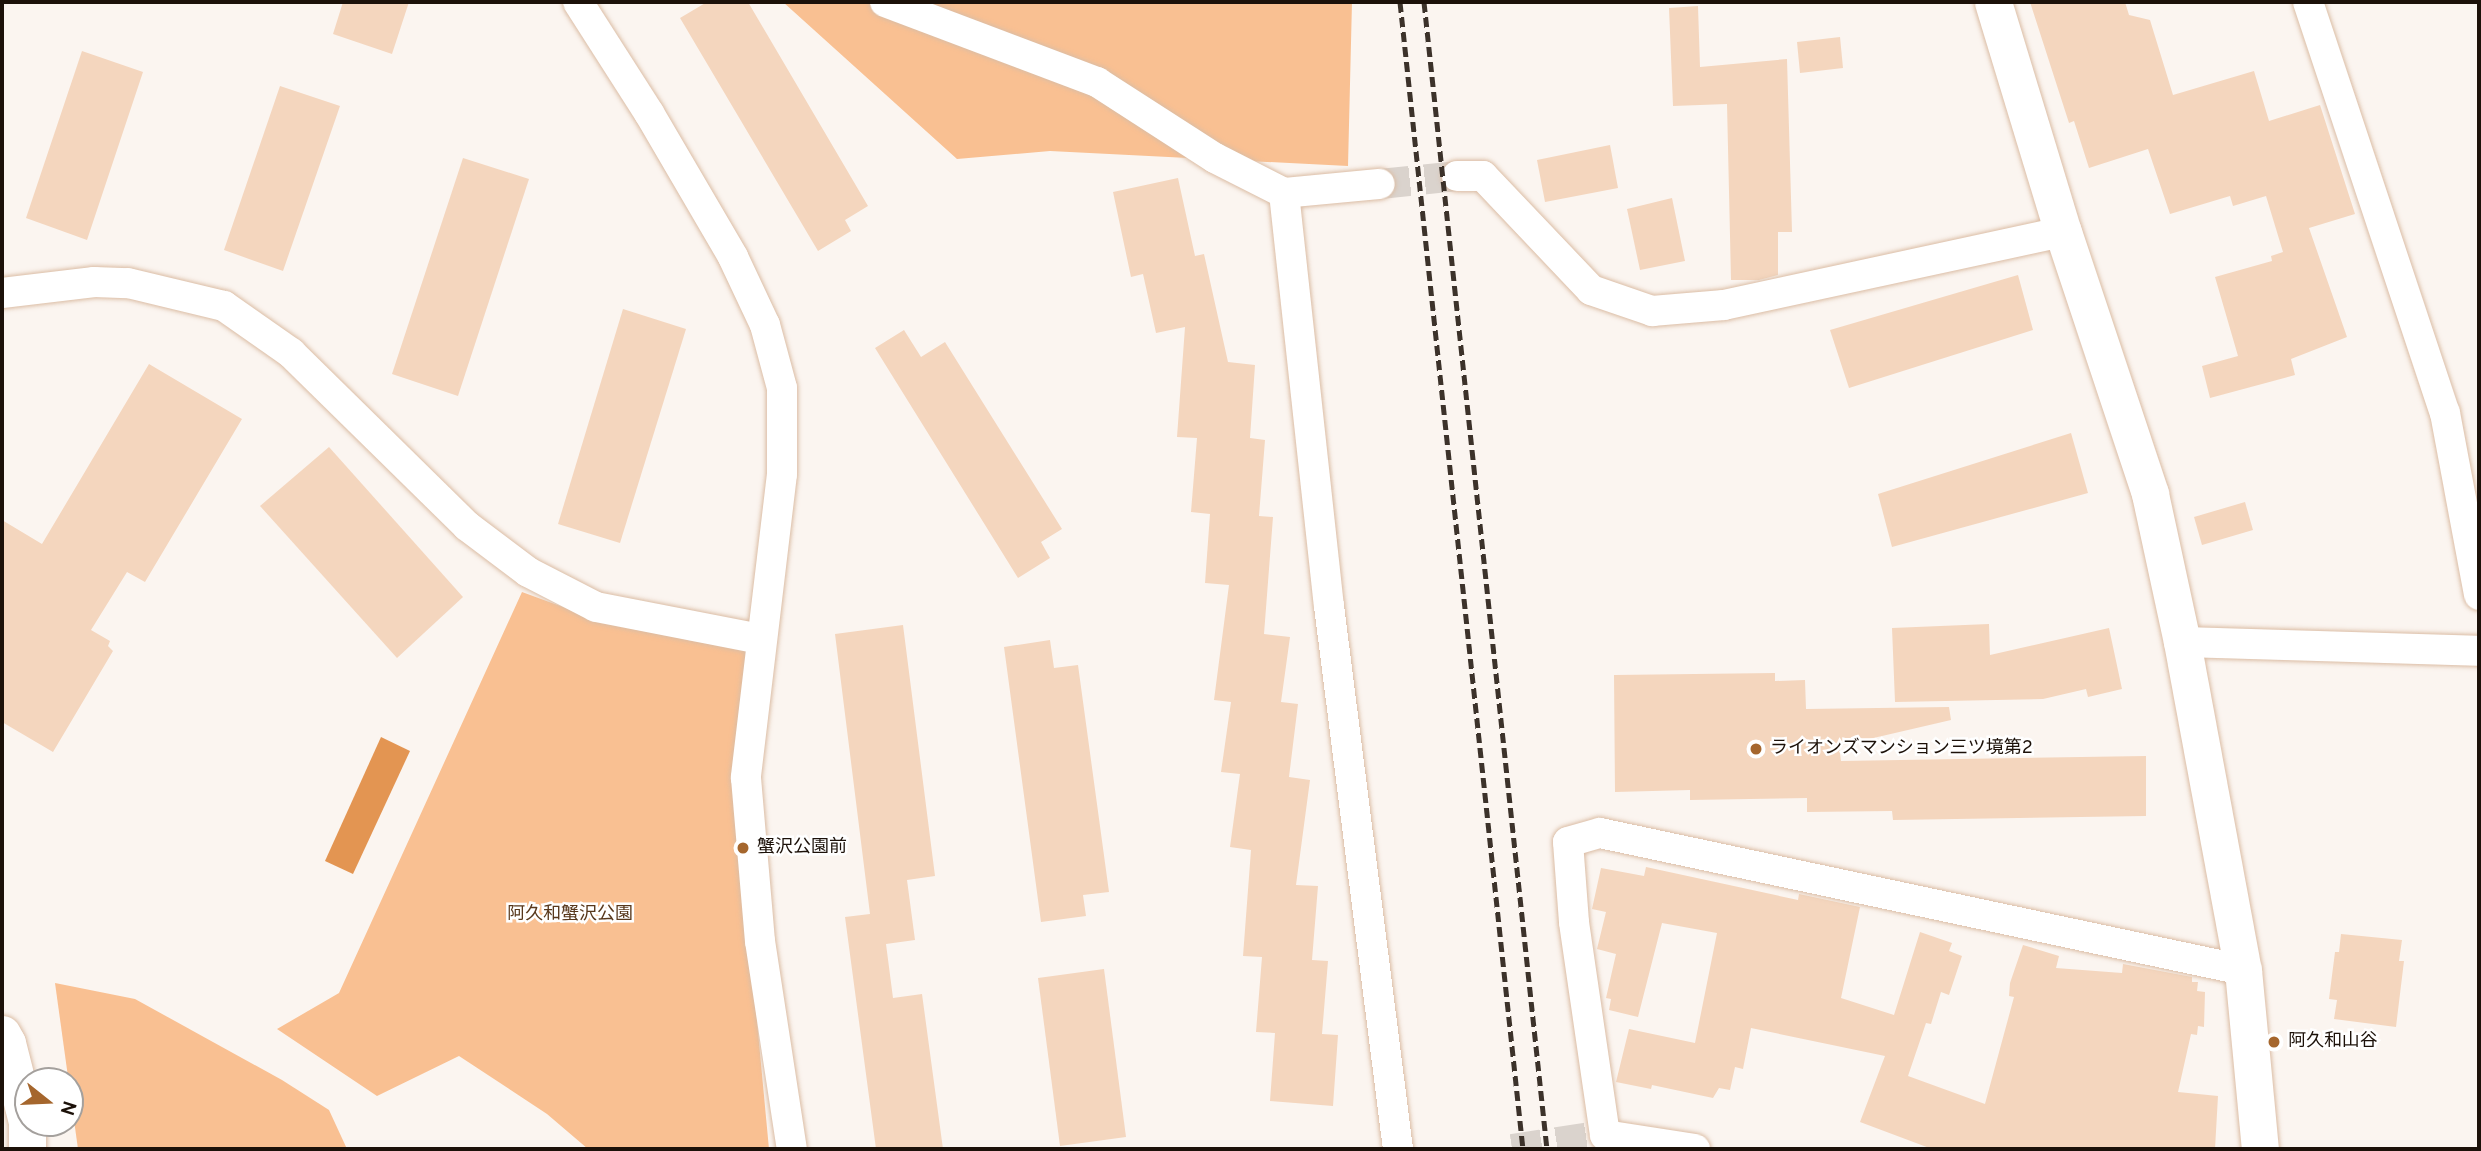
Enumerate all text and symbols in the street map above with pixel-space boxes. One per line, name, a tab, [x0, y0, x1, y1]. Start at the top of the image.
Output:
place label: ライオンズマンション三ツ境第2	[1770, 738, 2033, 760]
marker: ライオンズマンション三ツ境第2	[1748, 741, 1764, 757]
place label: 蟹沢公園前	[757, 837, 847, 859]
marker: 蟹沢公園前	[735, 840, 751, 856]
park label: 阿久和蟹沢公園	[507, 904, 633, 926]
place label: 阿久和山谷	[2288, 1031, 2378, 1053]
marker: 阿久和山谷	[2266, 1034, 2282, 1050]
north arrow	[14, 1067, 84, 1137]
text: N	[54, 1098, 81, 1118]

